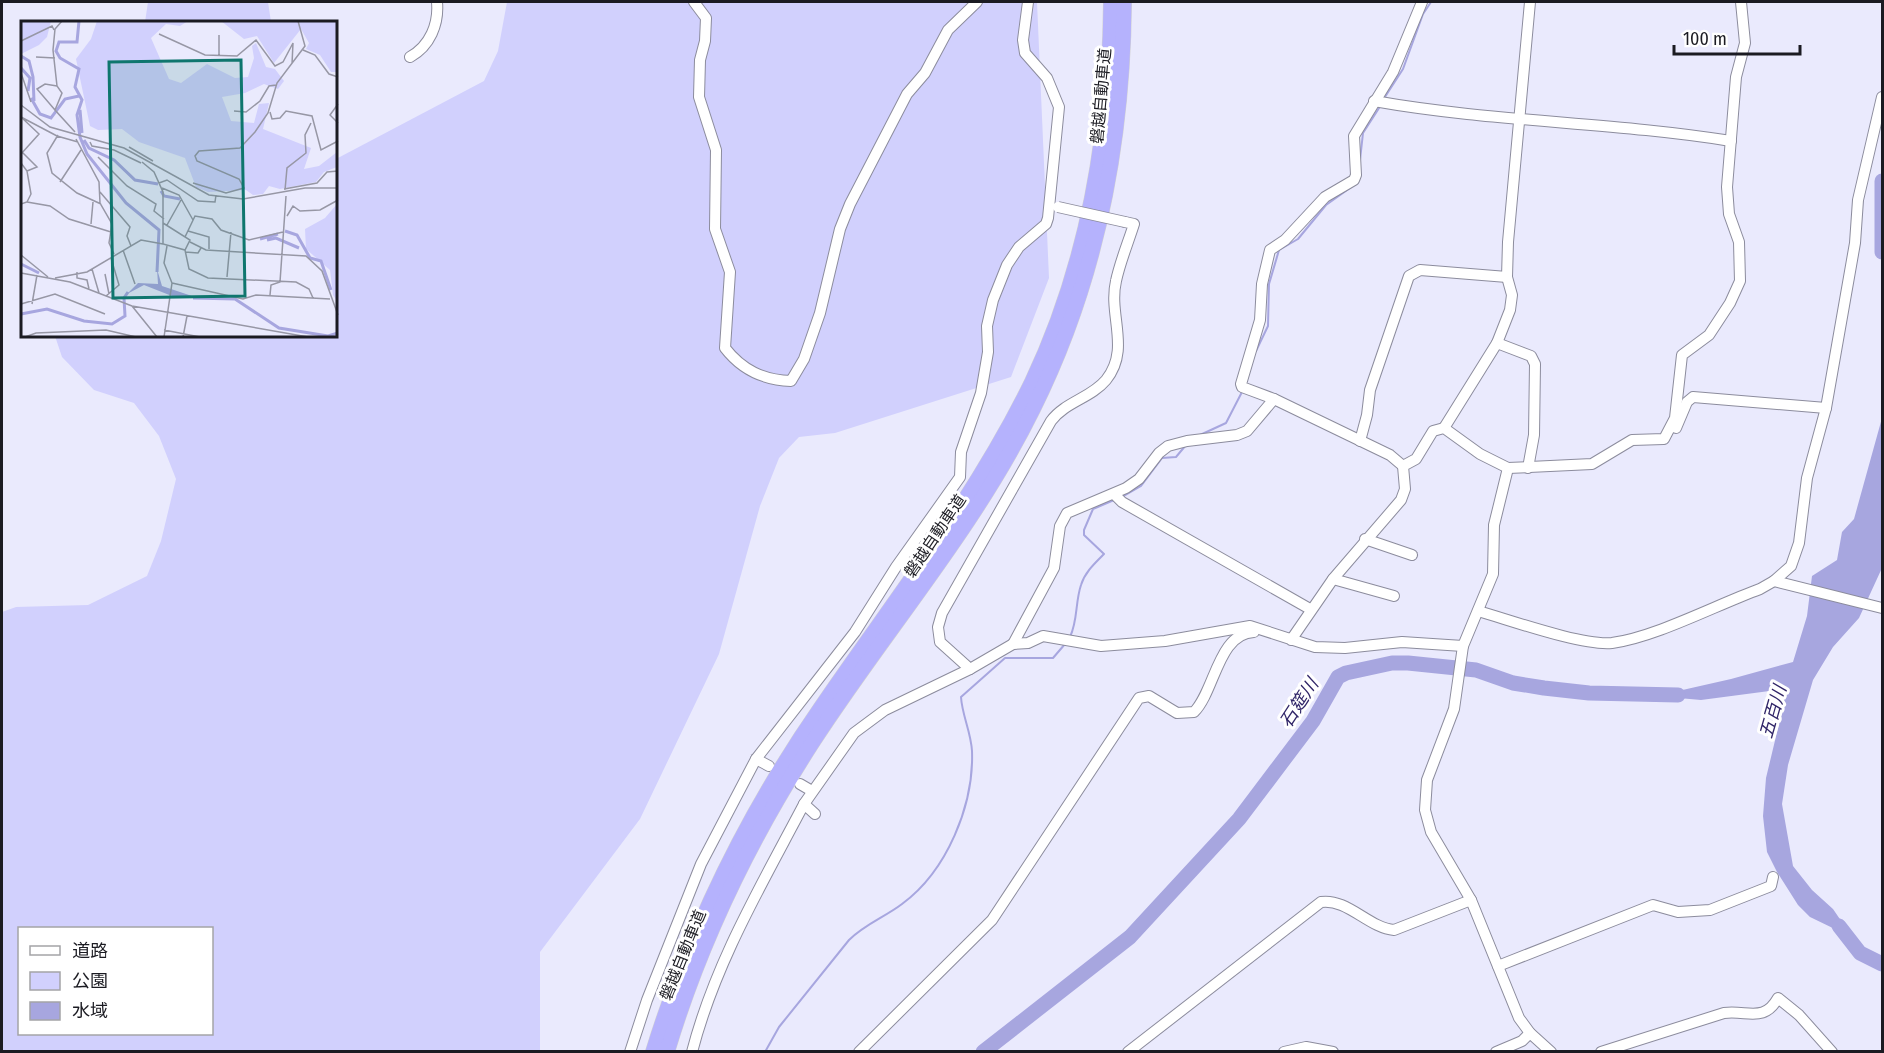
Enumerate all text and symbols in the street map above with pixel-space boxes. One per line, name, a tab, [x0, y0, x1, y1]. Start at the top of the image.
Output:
scale bar	[1674, 18, 1800, 56]
inset map	[21, 21, 338, 338]
text: 100 m	[1683, 28, 1727, 50]
street label: 磐越自動車道	[1087, 47, 1115, 145]
street label: 磐越自動車道	[900, 491, 970, 581]
water label: 石筵川	[1275, 673, 1324, 732]
water label: 五百川	[1755, 681, 1792, 741]
street label: 磐越自動車道	[656, 907, 710, 1003]
legend	[18, 927, 213, 1035]
text: 道路	[72, 940, 108, 962]
text: 公園	[72, 970, 108, 992]
text: 水域	[72, 1000, 108, 1022]

